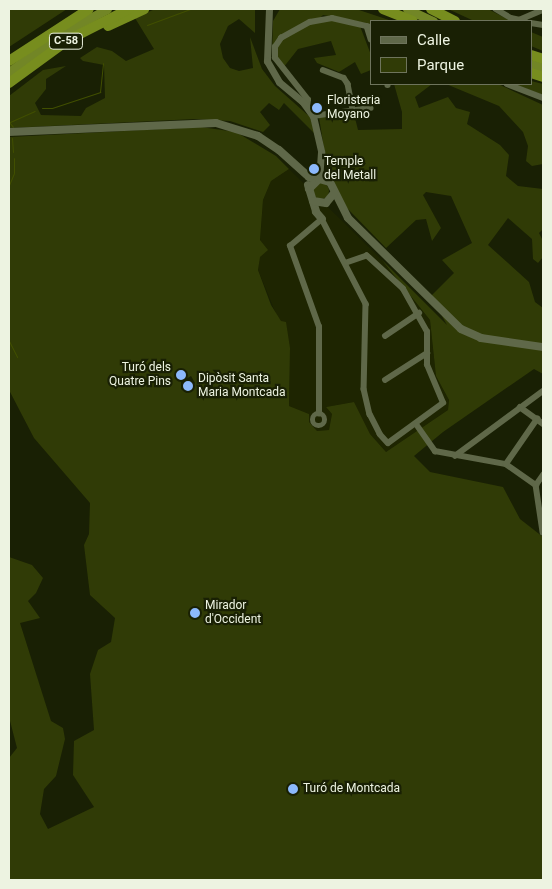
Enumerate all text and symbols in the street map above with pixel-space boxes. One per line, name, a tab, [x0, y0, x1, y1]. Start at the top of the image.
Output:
legend	[370, 20, 532, 85]
text: Calle	[417, 31, 450, 49]
road number: C-58	[48, 32, 84, 49]
text: Parque	[417, 56, 464, 74]
place label: Floristeria Moyano	[327, 94, 380, 122]
marker: Floristeria Moyano	[311, 102, 323, 114]
place label: Temple del Metall	[324, 155, 376, 183]
marker: Temple del Metall	[308, 163, 320, 175]
place label: Turó dels Quatre Pins	[109, 361, 171, 389]
marker: Turó dels Quatre Pins	[175, 369, 187, 381]
place label: Dipòsit Santa Maria Montcada	[198, 372, 285, 400]
marker: Dipòsit Santa Maria Montcada	[182, 380, 194, 392]
place label: Mirador d'Occident	[205, 599, 261, 627]
marker: Mirador d'Occident	[189, 607, 201, 619]
place label: Turó de Montcada	[303, 782, 400, 796]
marker: Turó de Montcada	[287, 783, 299, 795]

